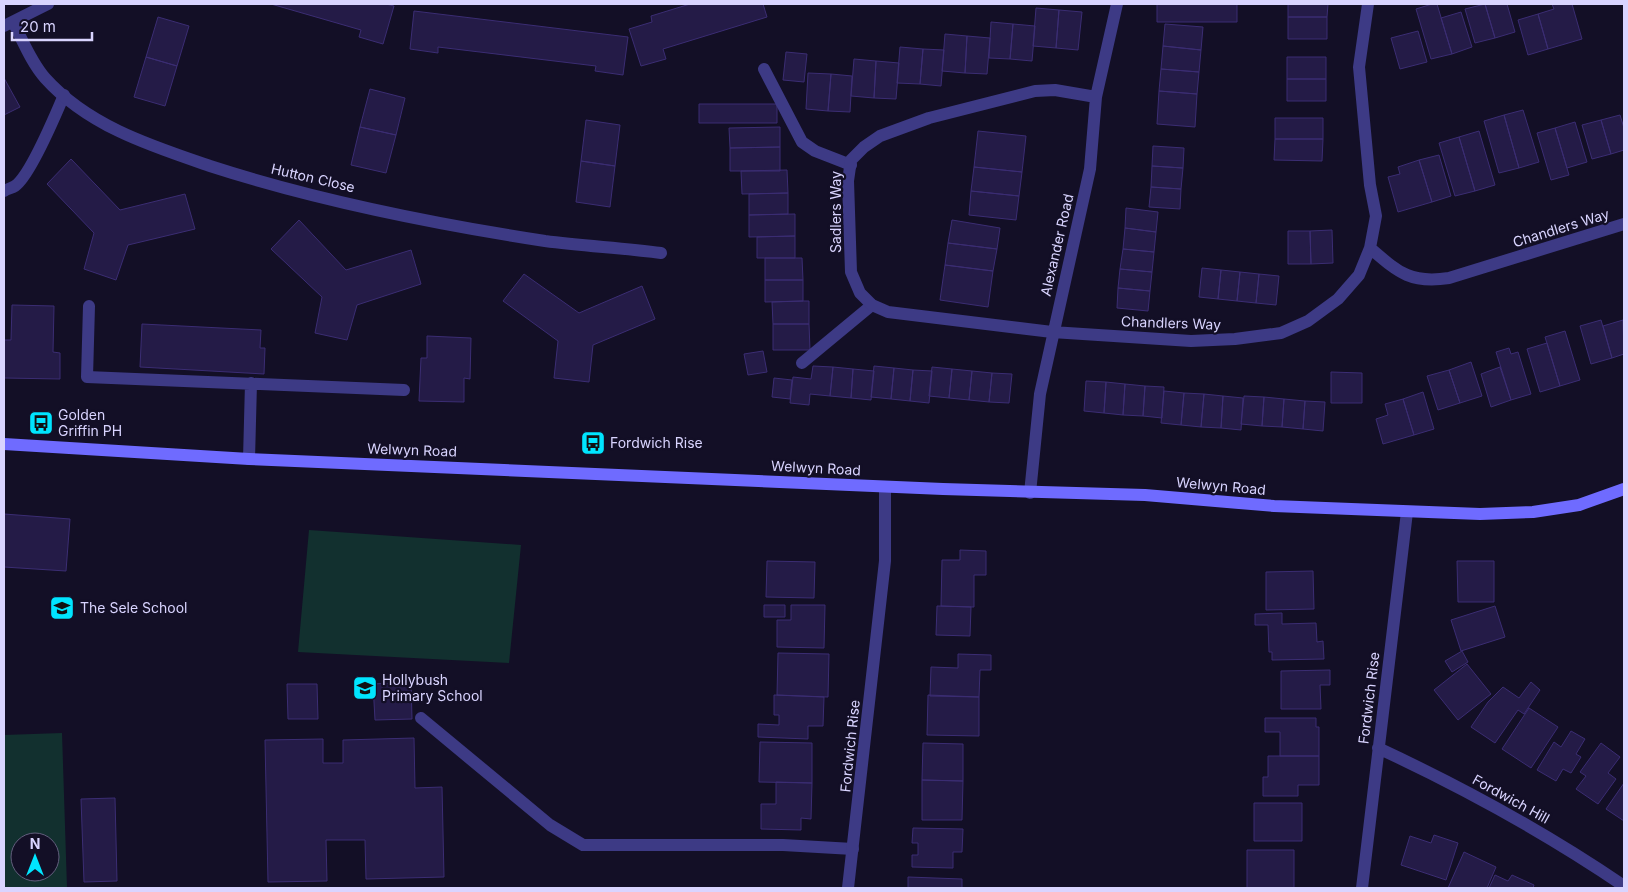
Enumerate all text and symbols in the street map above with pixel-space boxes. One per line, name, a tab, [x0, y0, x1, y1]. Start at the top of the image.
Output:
scale bar	[12, 10, 92, 42]
text: 20 m	[20, 17, 56, 36]
street label: Hutton Close	[270, 160, 357, 195]
street label: Sadlers Way	[827, 171, 844, 253]
street label: Alexander Road	[1036, 192, 1077, 298]
street label: Chandlers Way	[1511, 205, 1611, 250]
street label: Chandlers Way	[1121, 312, 1221, 333]
place label: Golden Griffin PH	[58, 406, 122, 439]
bus stop icon: Golden Griffin PH	[28, 410, 54, 436]
bus stop icon: Fordwich Rise	[580, 430, 606, 456]
place label: Fordwich Rise	[610, 434, 703, 451]
street label: Welwyn Road	[367, 439, 457, 460]
street label: Welwyn Road	[771, 457, 861, 478]
street label: Welwyn Road	[1175, 473, 1267, 498]
school or university icon: The Sele School	[49, 595, 75, 621]
place label: The Sele School	[80, 599, 188, 616]
street label: Fordwich Rise	[1354, 651, 1383, 745]
place label: Hollybush Primary School	[382, 671, 483, 704]
school or university icon: Hollybush Primary School	[352, 675, 378, 701]
street label: Fordwich Rise	[836, 699, 863, 793]
street label: Fordwich Hill	[1470, 770, 1553, 827]
north arrow	[10, 832, 60, 882]
text: N	[30, 835, 40, 852]

